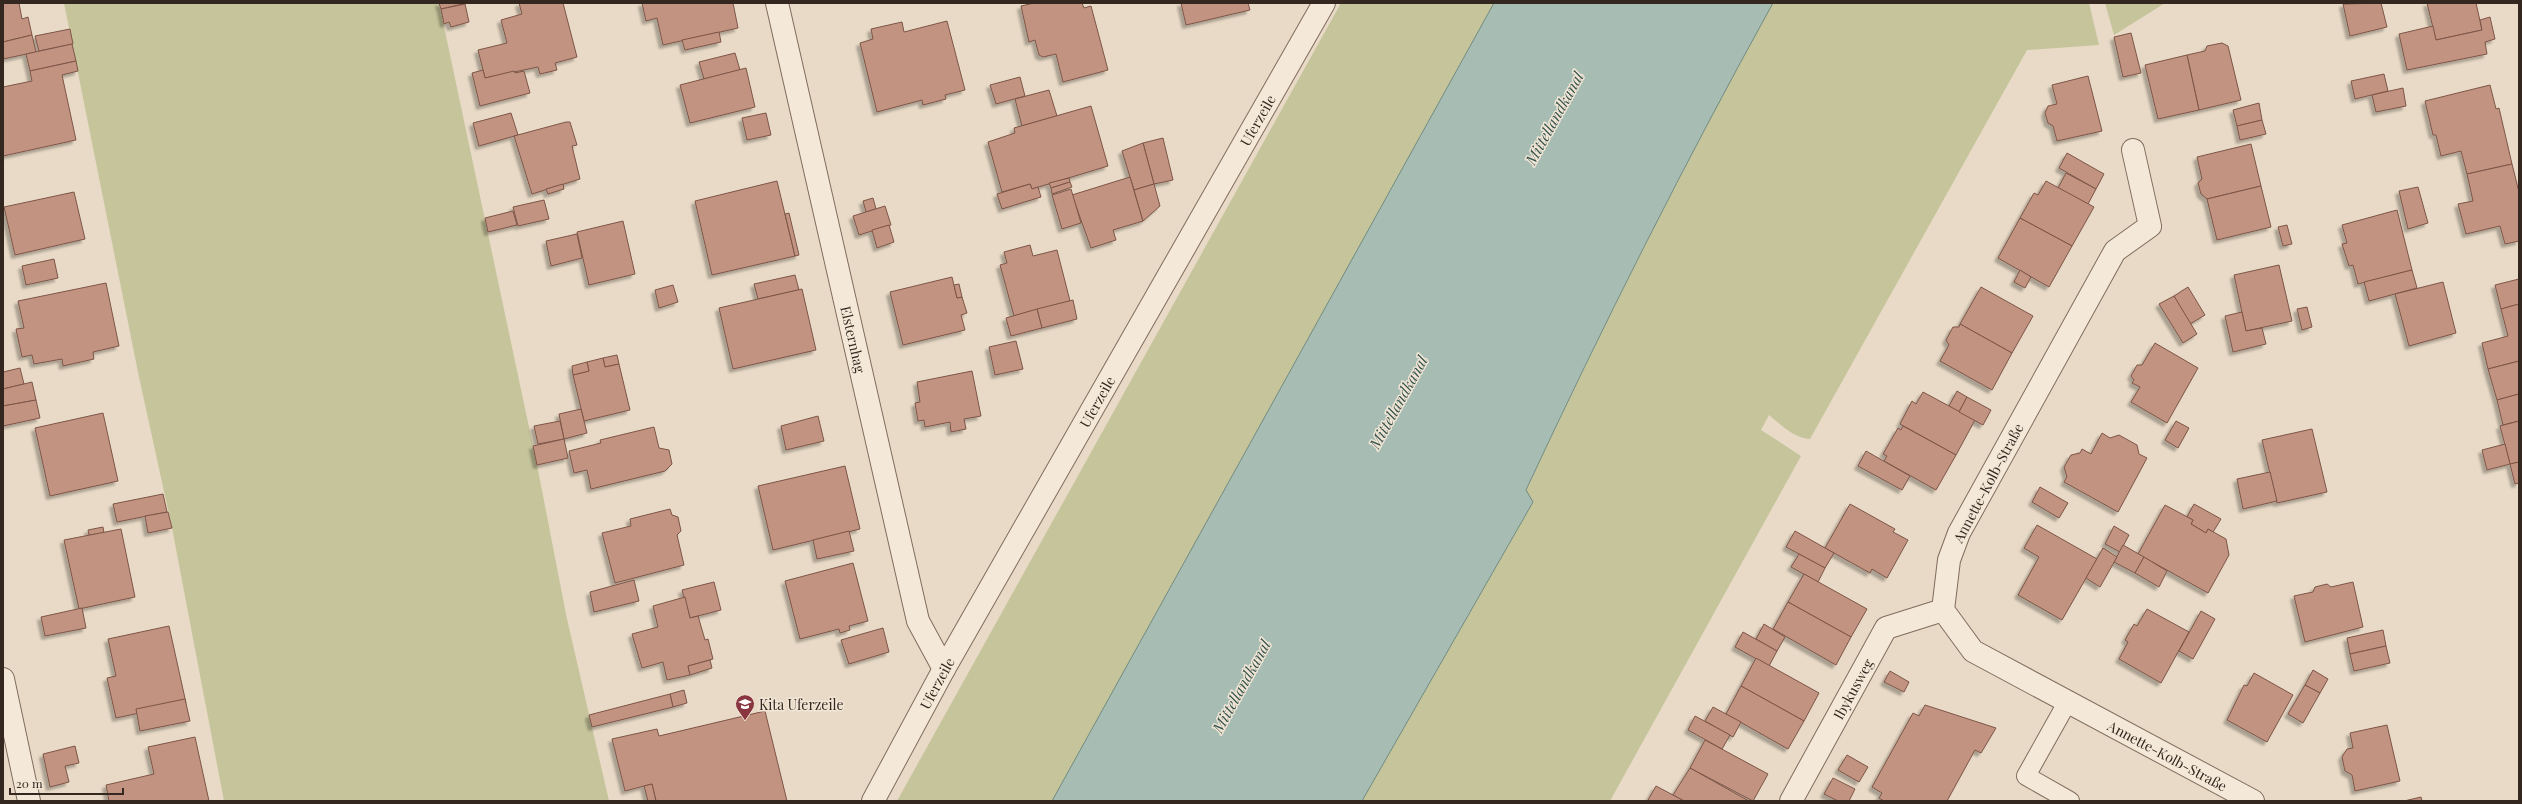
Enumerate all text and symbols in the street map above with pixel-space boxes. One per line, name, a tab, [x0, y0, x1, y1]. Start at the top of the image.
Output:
water label: Mittellandkanal	[1520, 67, 1588, 169]
street label: Uferzeile	[1235, 91, 1279, 149]
street label: Elsternhag	[837, 304, 871, 375]
water label: Mittellandkanal	[1364, 351, 1432, 453]
street label: Uferzeile	[1075, 372, 1119, 430]
street label: Annette-Kolb-Straße	[1948, 420, 2028, 547]
water label: Mittellandkanal	[1207, 635, 1275, 737]
street label: Uferzeile	[915, 654, 958, 712]
street label: Ibykusweg	[1828, 655, 1877, 723]
school or university icon: Kita Uferzeile	[734, 693, 756, 721]
place label: Kita Uferzeile	[759, 695, 843, 714]
street label: Annette-Kolb-Straße	[2104, 715, 2231, 795]
scale bar	[10, 770, 123, 796]
text: 20 m	[16, 775, 43, 791]

